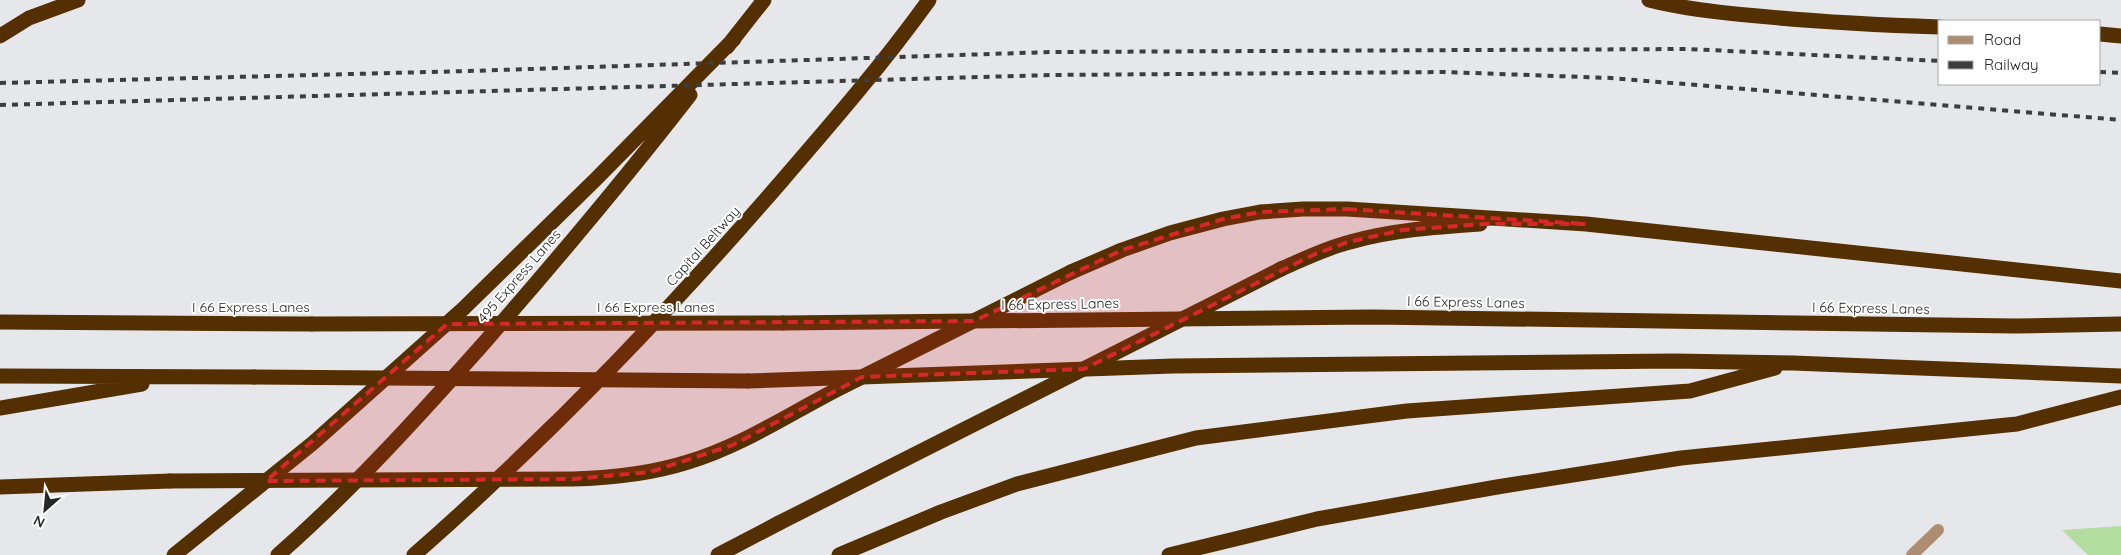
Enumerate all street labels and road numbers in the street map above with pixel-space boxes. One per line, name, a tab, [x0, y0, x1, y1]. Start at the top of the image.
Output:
street label: Capital Beltway	[662, 202, 744, 290]
street label: 495 Express Lanes	[473, 226, 565, 326]
street label: I 66 Express Lanes	[1407, 292, 1525, 312]
street label: I 66 Express Lanes	[1001, 294, 1119, 314]
street label: I 66 Express Lanes	[192, 298, 310, 316]
street label: I 66 Express Lanes	[597, 298, 715, 316]
street label: I 66 Express Lanes	[1812, 298, 1930, 318]

